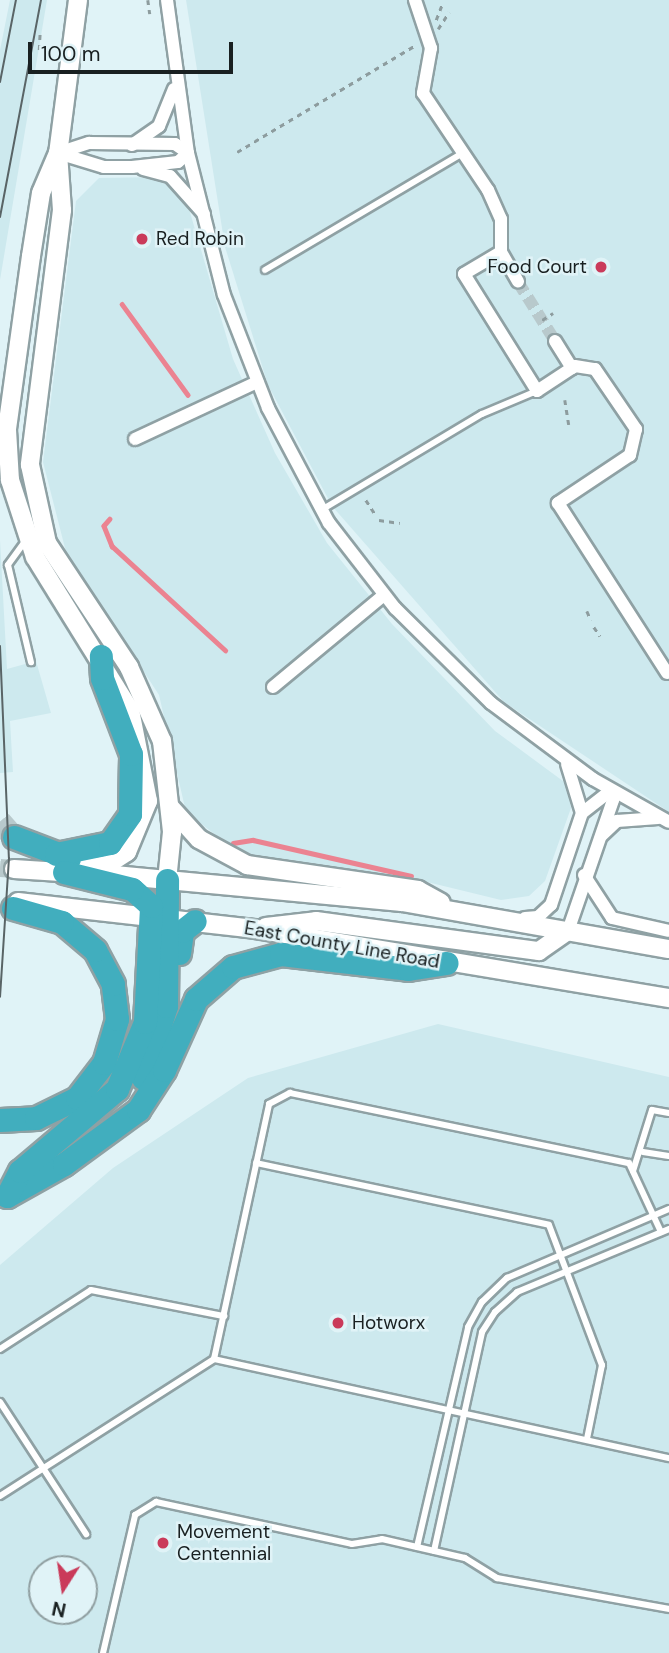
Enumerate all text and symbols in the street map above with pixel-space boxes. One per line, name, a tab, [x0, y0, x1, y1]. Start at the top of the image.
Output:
scale bar	[32, 28, 236, 72]
text: 100 m	[41, 40, 101, 68]
place label: Red Robin	[156, 228, 244, 250]
marker: Red Robin	[134, 231, 150, 247]
place label: Food Court	[487, 256, 587, 278]
marker: Food Court	[593, 259, 609, 275]
street label: East County Line Road	[243, 917, 441, 973]
place label: Hotworx	[352, 1312, 425, 1334]
marker: Hotworx	[330, 1315, 346, 1331]
place label: Movement Centennial	[177, 1521, 271, 1565]
marker: Movement Centennial	[155, 1535, 171, 1551]
north arrow	[28, 1555, 98, 1625]
text: N	[50, 1595, 68, 1623]

